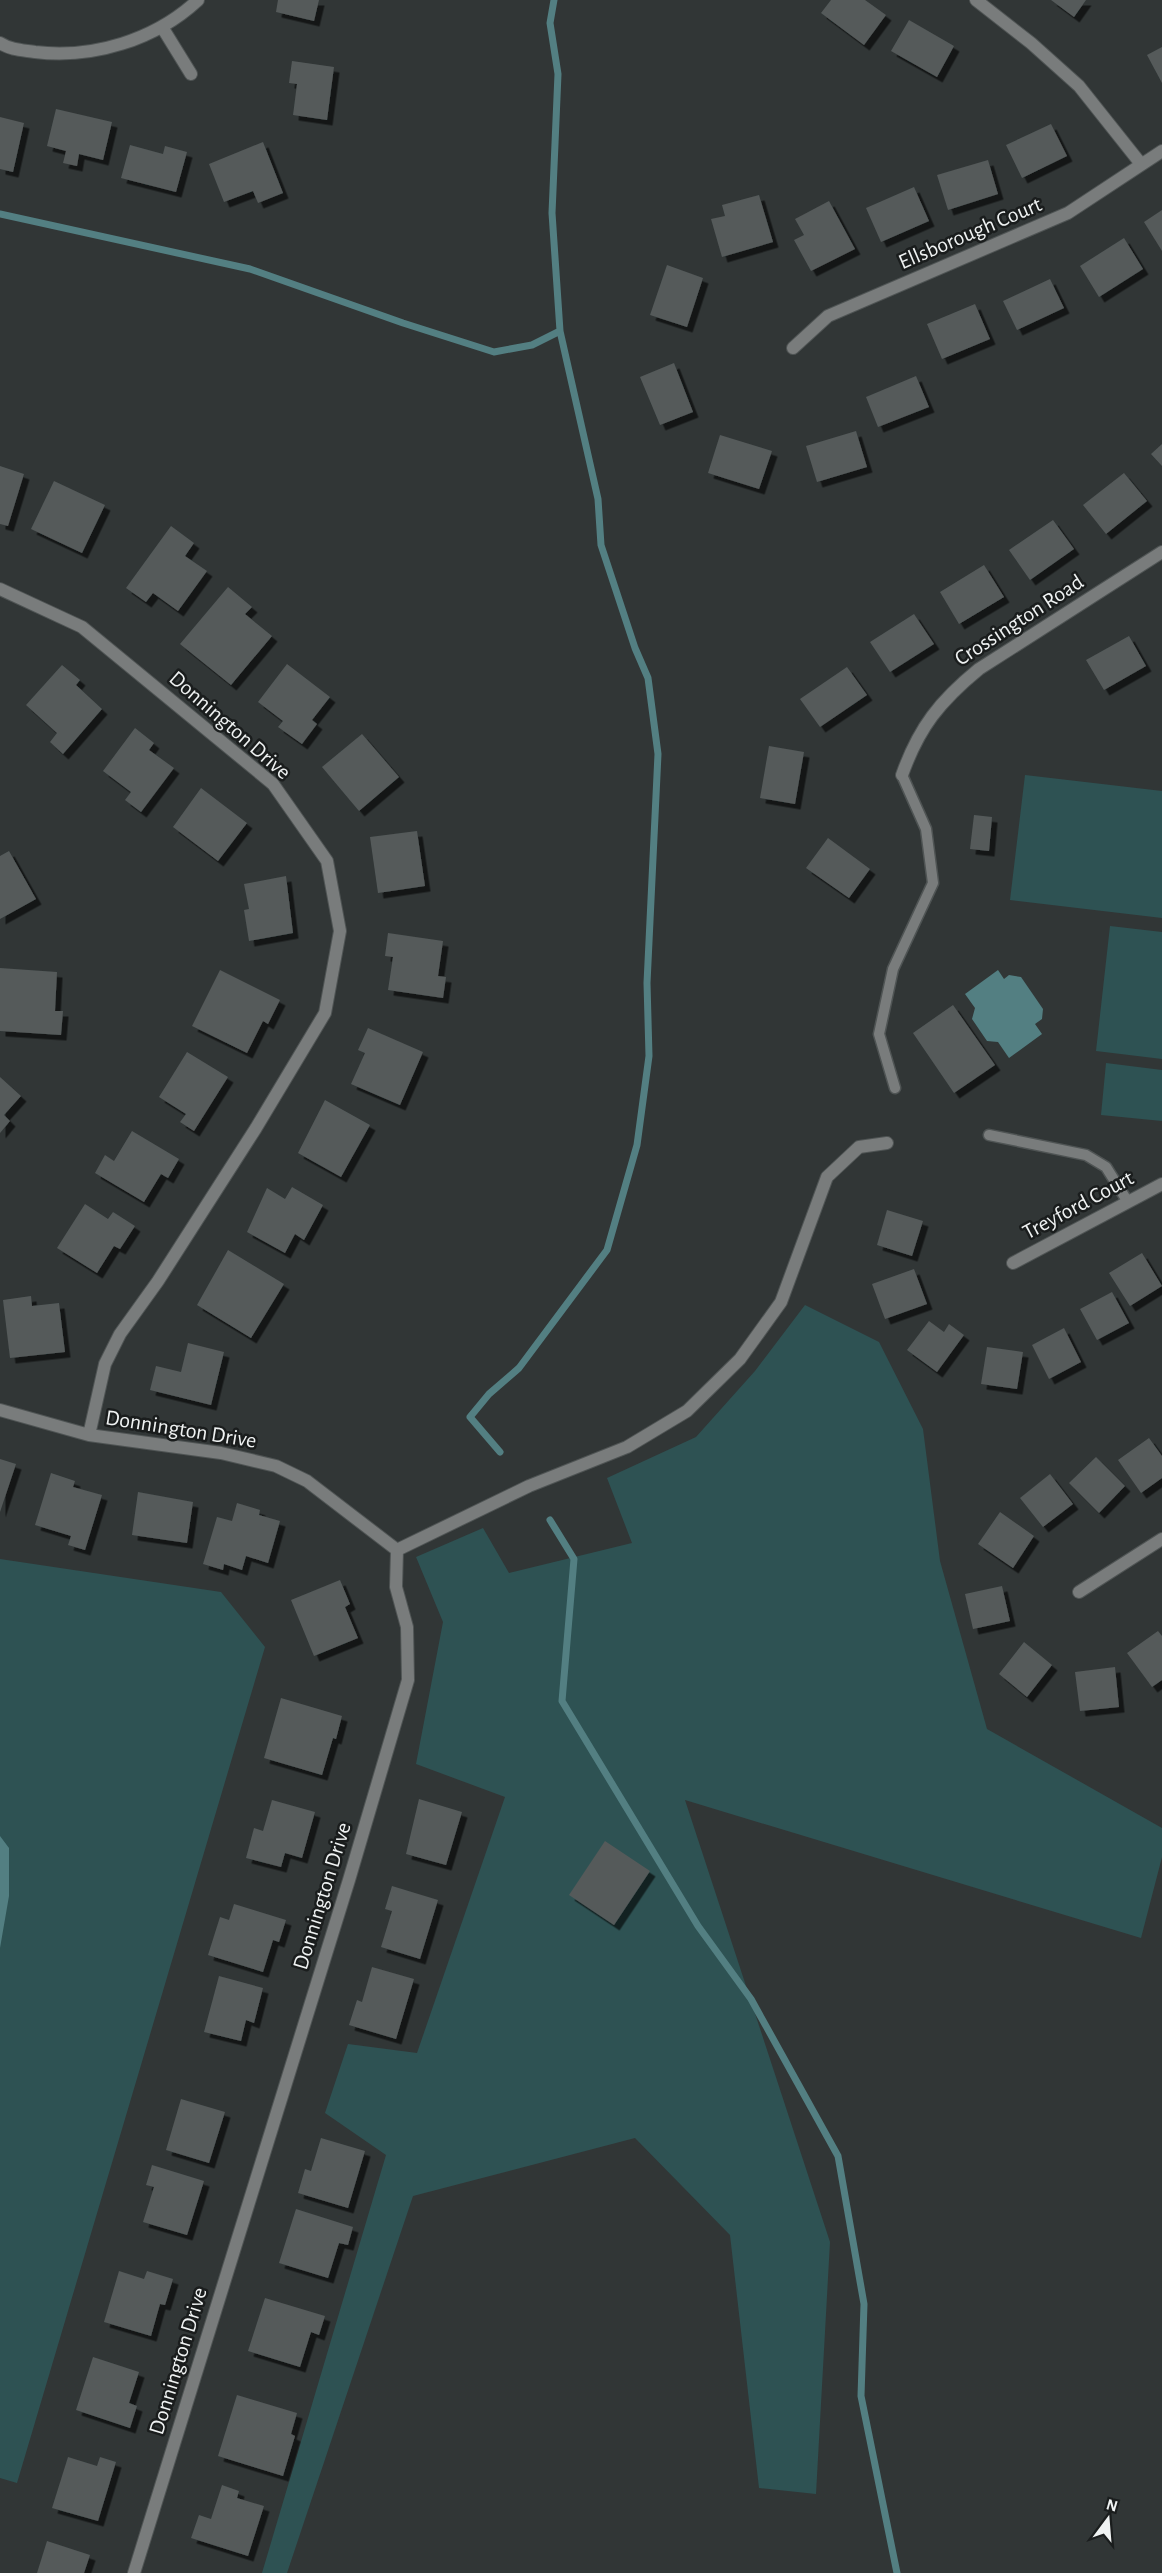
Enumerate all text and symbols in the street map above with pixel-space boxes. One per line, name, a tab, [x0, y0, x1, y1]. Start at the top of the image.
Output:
street label: Ellsborough Court	[895, 193, 1045, 273]
street label: Crossington Road	[951, 570, 1087, 670]
street label: Donnington Drive	[165, 667, 295, 783]
street label: Treyford Court	[1019, 1167, 1137, 1243]
street label: Donnington Drive	[104, 1406, 258, 1452]
street label: Donnington Drive	[289, 1820, 355, 1972]
street label: Donnington Drive	[145, 2285, 211, 2437]
north arrow	[1078, 2489, 1138, 2549]
text: N	[1104, 2496, 1119, 2515]

